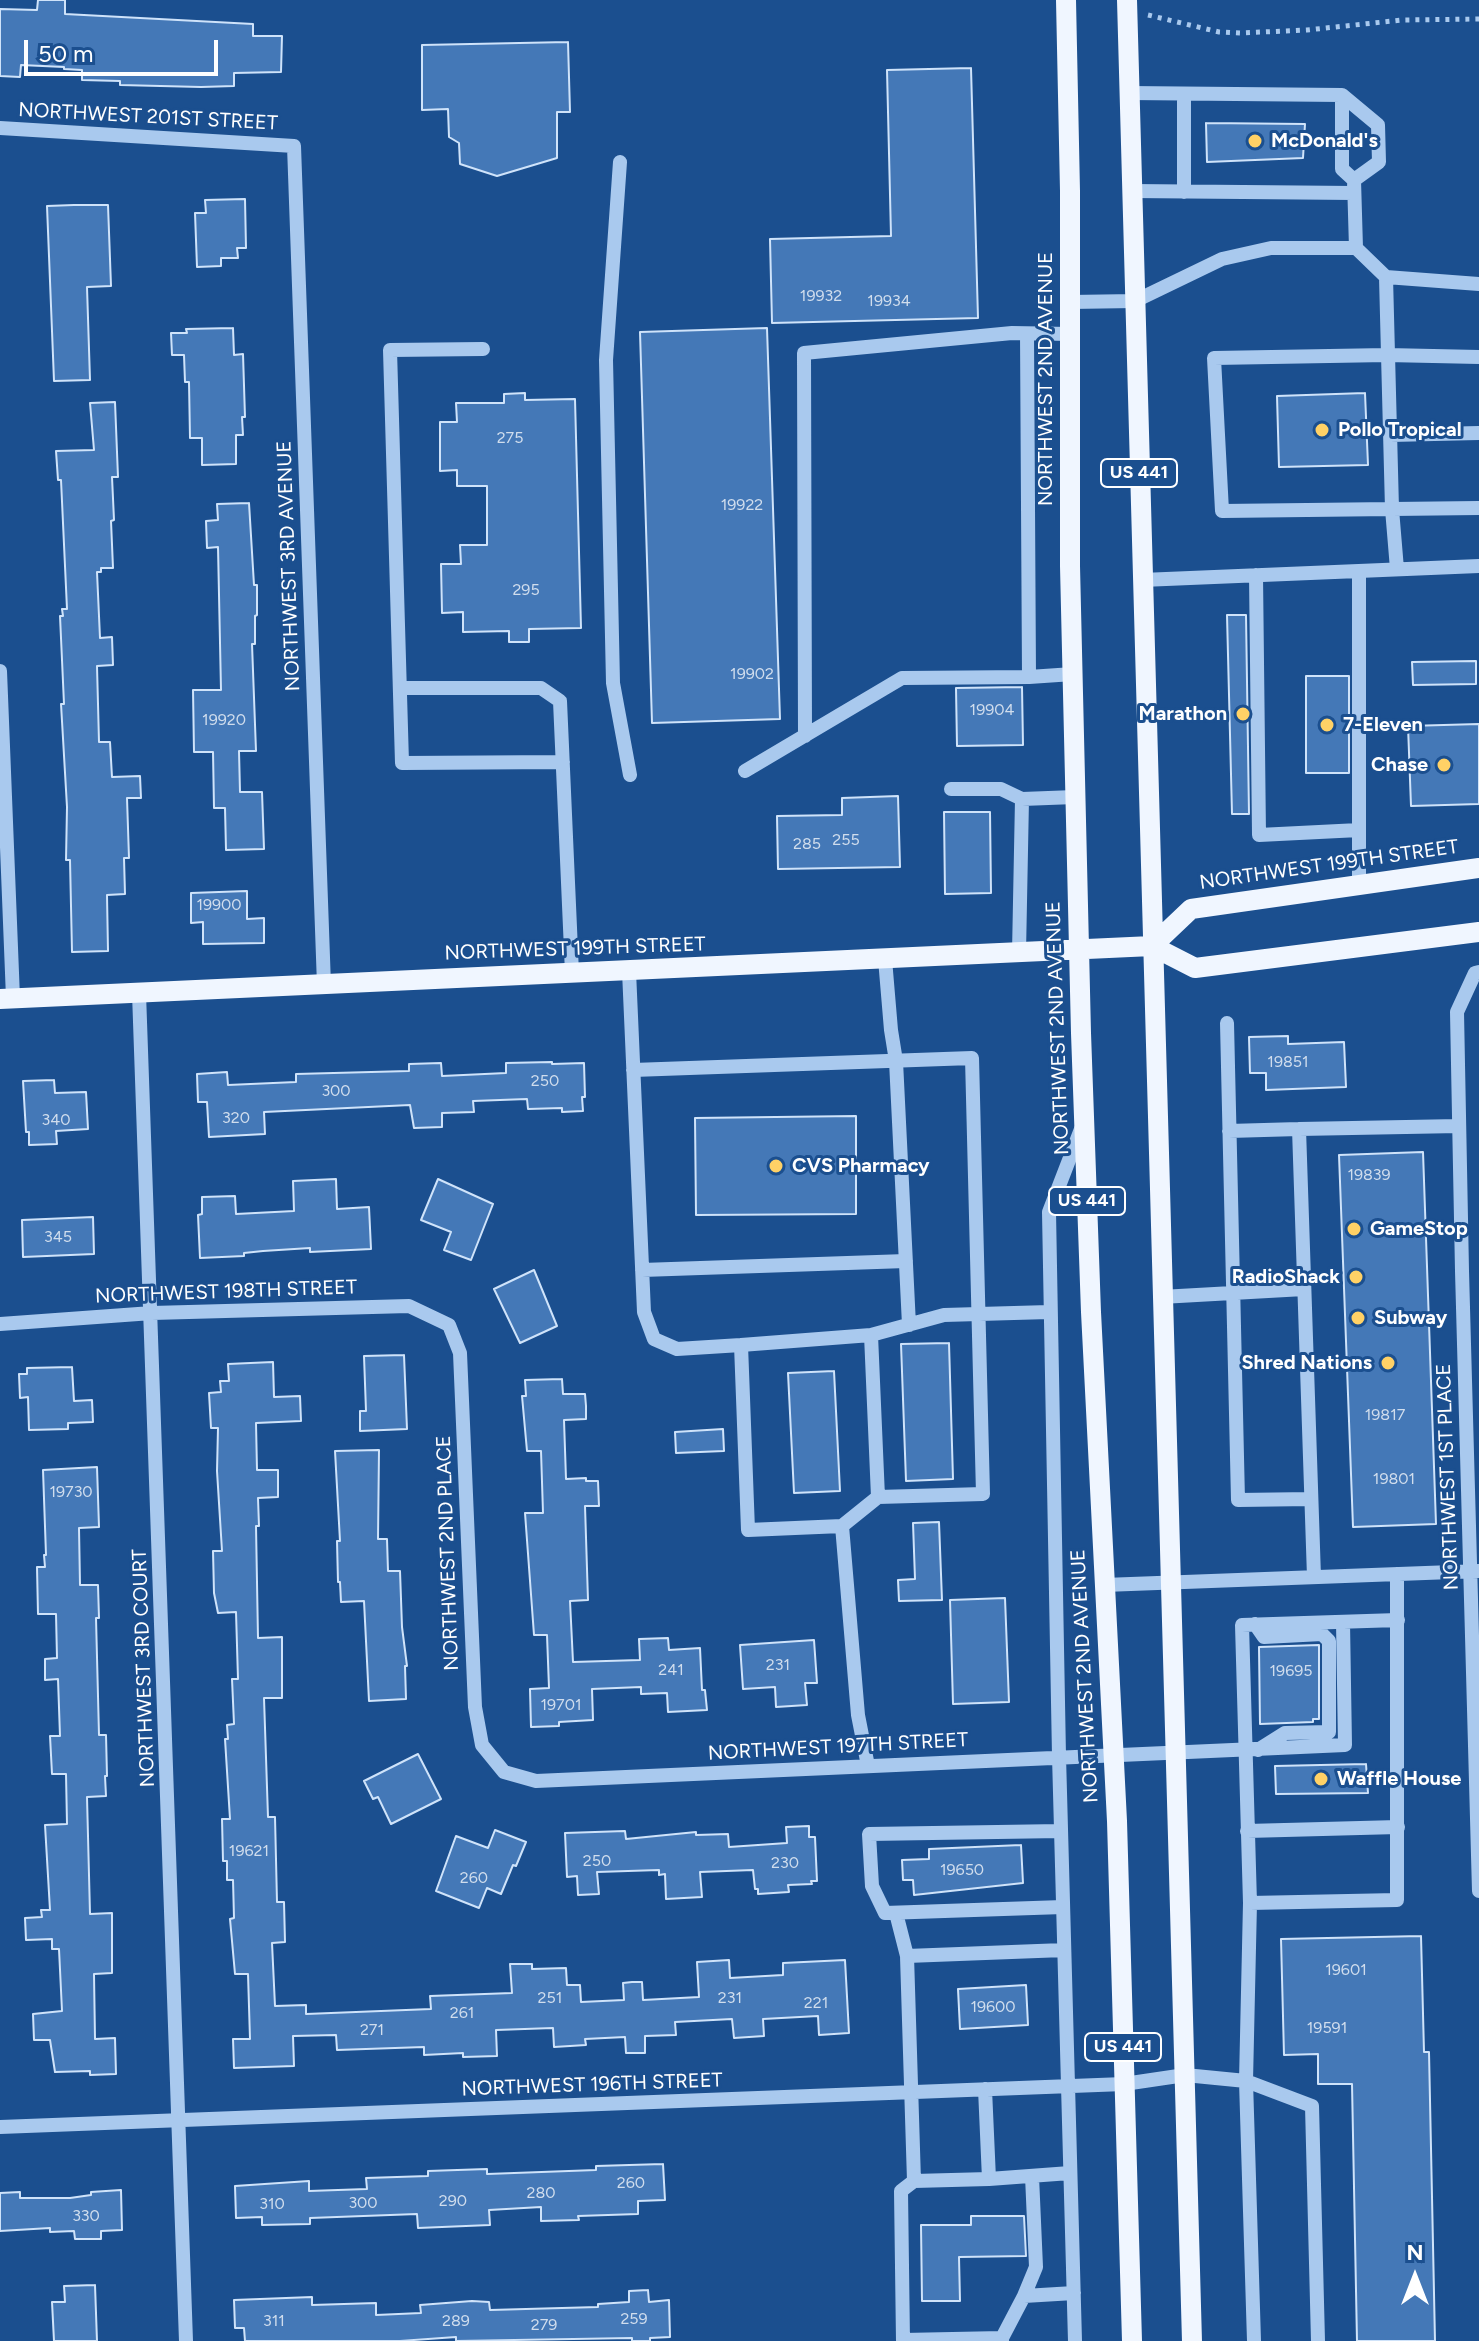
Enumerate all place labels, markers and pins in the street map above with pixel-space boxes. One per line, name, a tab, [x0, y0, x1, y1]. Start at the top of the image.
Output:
place label: McDonald's	[1271, 129, 1378, 153]
marker: McDonald's	[1246, 132, 1264, 150]
place label: Pollo Tropical	[1338, 418, 1462, 442]
marker: Pollo Tropical	[1313, 421, 1331, 439]
place label: Marathon	[1139, 702, 1227, 726]
marker: Marathon	[1234, 705, 1252, 723]
place label: 7-Eleven	[1343, 713, 1423, 737]
marker: 7-Eleven	[1318, 716, 1336, 734]
place label: Chase	[1371, 753, 1428, 777]
marker: Chase	[1435, 756, 1453, 774]
place label: CVS Pharmacy	[792, 1154, 930, 1178]
marker: CVS Pharmacy	[767, 1157, 785, 1175]
place label: GameStop	[1370, 1217, 1468, 1241]
marker: GameStop	[1345, 1220, 1363, 1238]
place label: RadioShack	[1232, 1265, 1340, 1289]
marker: RadioShack	[1347, 1268, 1365, 1286]
place label: Subway	[1374, 1306, 1447, 1330]
marker: Subway	[1349, 1309, 1367, 1327]
place label: Shred Nations	[1241, 1351, 1372, 1375]
marker: Shred Nations	[1379, 1354, 1397, 1372]
place label: Waffle House	[1337, 1767, 1461, 1791]
marker: Waffle House	[1312, 1770, 1330, 1788]

